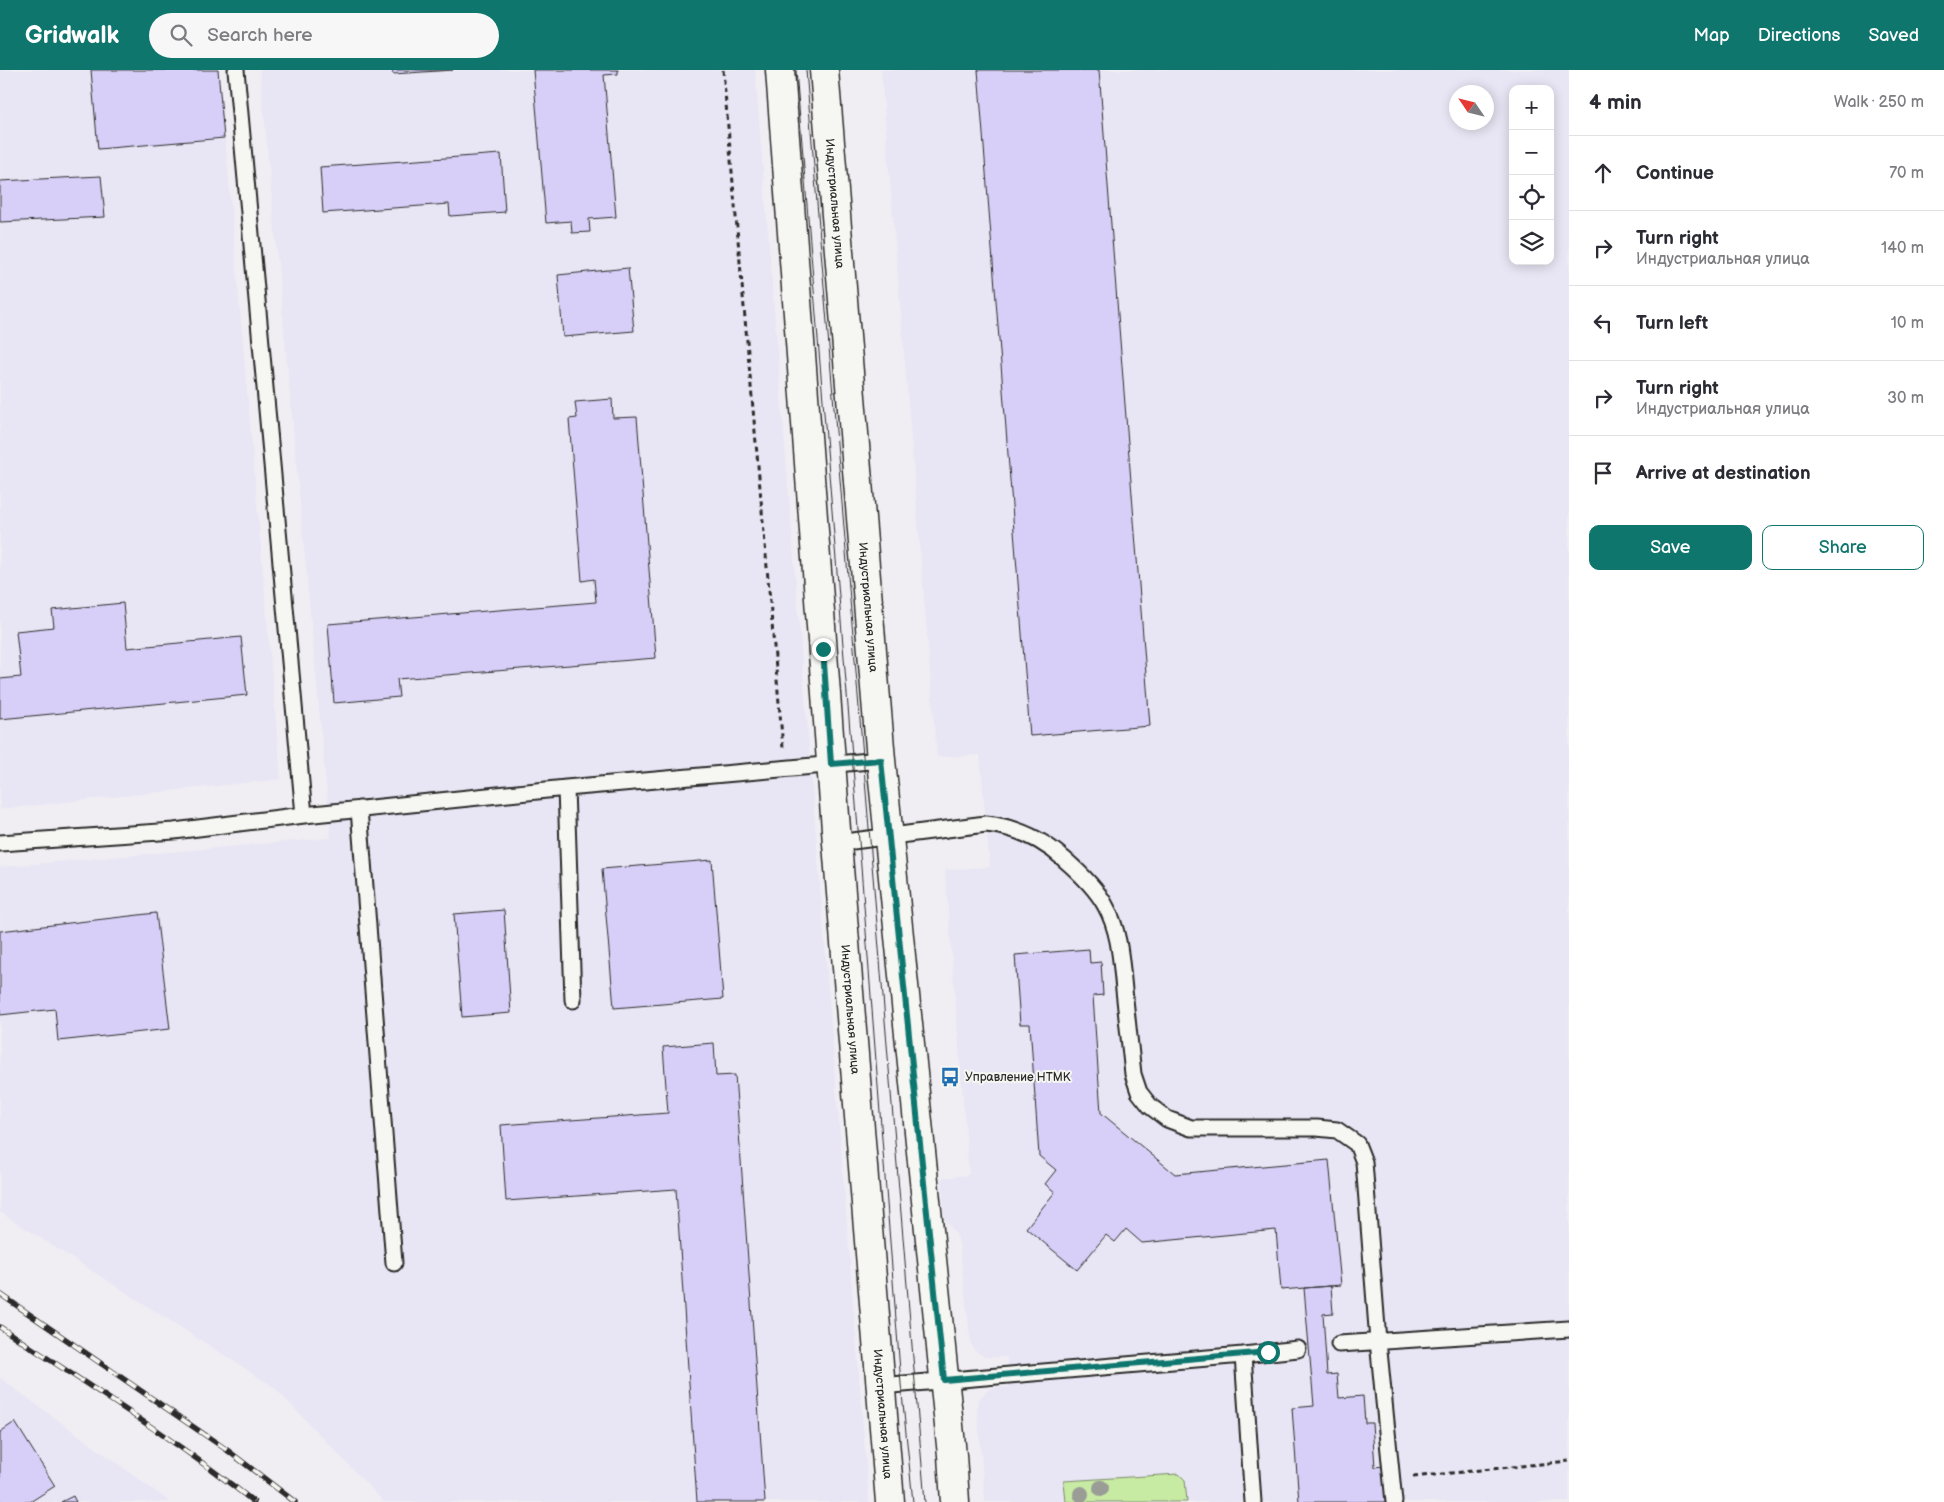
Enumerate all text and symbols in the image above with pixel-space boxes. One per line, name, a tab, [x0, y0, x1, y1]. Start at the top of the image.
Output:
search box	[149, 13, 499, 58]
text: Gridwalk	[25, 21, 119, 50]
icon: search	[167, 21, 195, 49]
text: Search here	[207, 24, 312, 47]
text: Map	[1694, 25, 1730, 46]
text: Directions	[1758, 25, 1840, 46]
text: Saved	[1868, 25, 1919, 46]
north arrow	[1449, 85, 1494, 130]
map controls	[1509, 85, 1554, 265]
button: +	[1509, 85, 1554, 130]
text: 4 min	[1589, 90, 1642, 115]
text: Walk · 250 m	[1834, 93, 1924, 112]
button: −	[1509, 130, 1554, 175]
street label: Индустриальная улица	[822, 138, 848, 269]
icon: ahead	[1589, 159, 1617, 187]
text: Continue	[1636, 162, 1714, 185]
text: 70 m	[1889, 164, 1924, 183]
button: locate	[1509, 175, 1554, 220]
button: layers	[1509, 220, 1554, 265]
text: Turn right	[1636, 227, 1719, 250]
icon: right	[1589, 234, 1617, 262]
text: 140 m	[1881, 239, 1924, 258]
text: Индустриальная улица	[1636, 250, 1810, 269]
icon: left	[1589, 309, 1617, 337]
text: Turn left	[1636, 312, 1708, 335]
text: 10 m	[1891, 314, 1924, 333]
text: Turn right	[1636, 377, 1719, 400]
icon: right	[1589, 384, 1617, 412]
text: 30 m	[1887, 389, 1924, 408]
text: Индустриальная улица	[1636, 400, 1810, 419]
icon: arrive	[1589, 459, 1617, 487]
text: Arrive at destination	[1636, 462, 1811, 485]
button: Save	[1589, 525, 1752, 570]
button: Share	[1762, 525, 1924, 570]
street label: Индустриальная улица	[856, 542, 881, 673]
route end	[812, 638, 835, 661]
street label: Индустриальная улица	[838, 944, 863, 1075]
bus stop icon: Управление НТМК	[939, 1066, 961, 1088]
place label: Управление НТМК	[965, 1070, 1071, 1085]
route start	[1257, 1341, 1280, 1364]
street label: Индустриальная улица	[870, 1348, 896, 1480]

